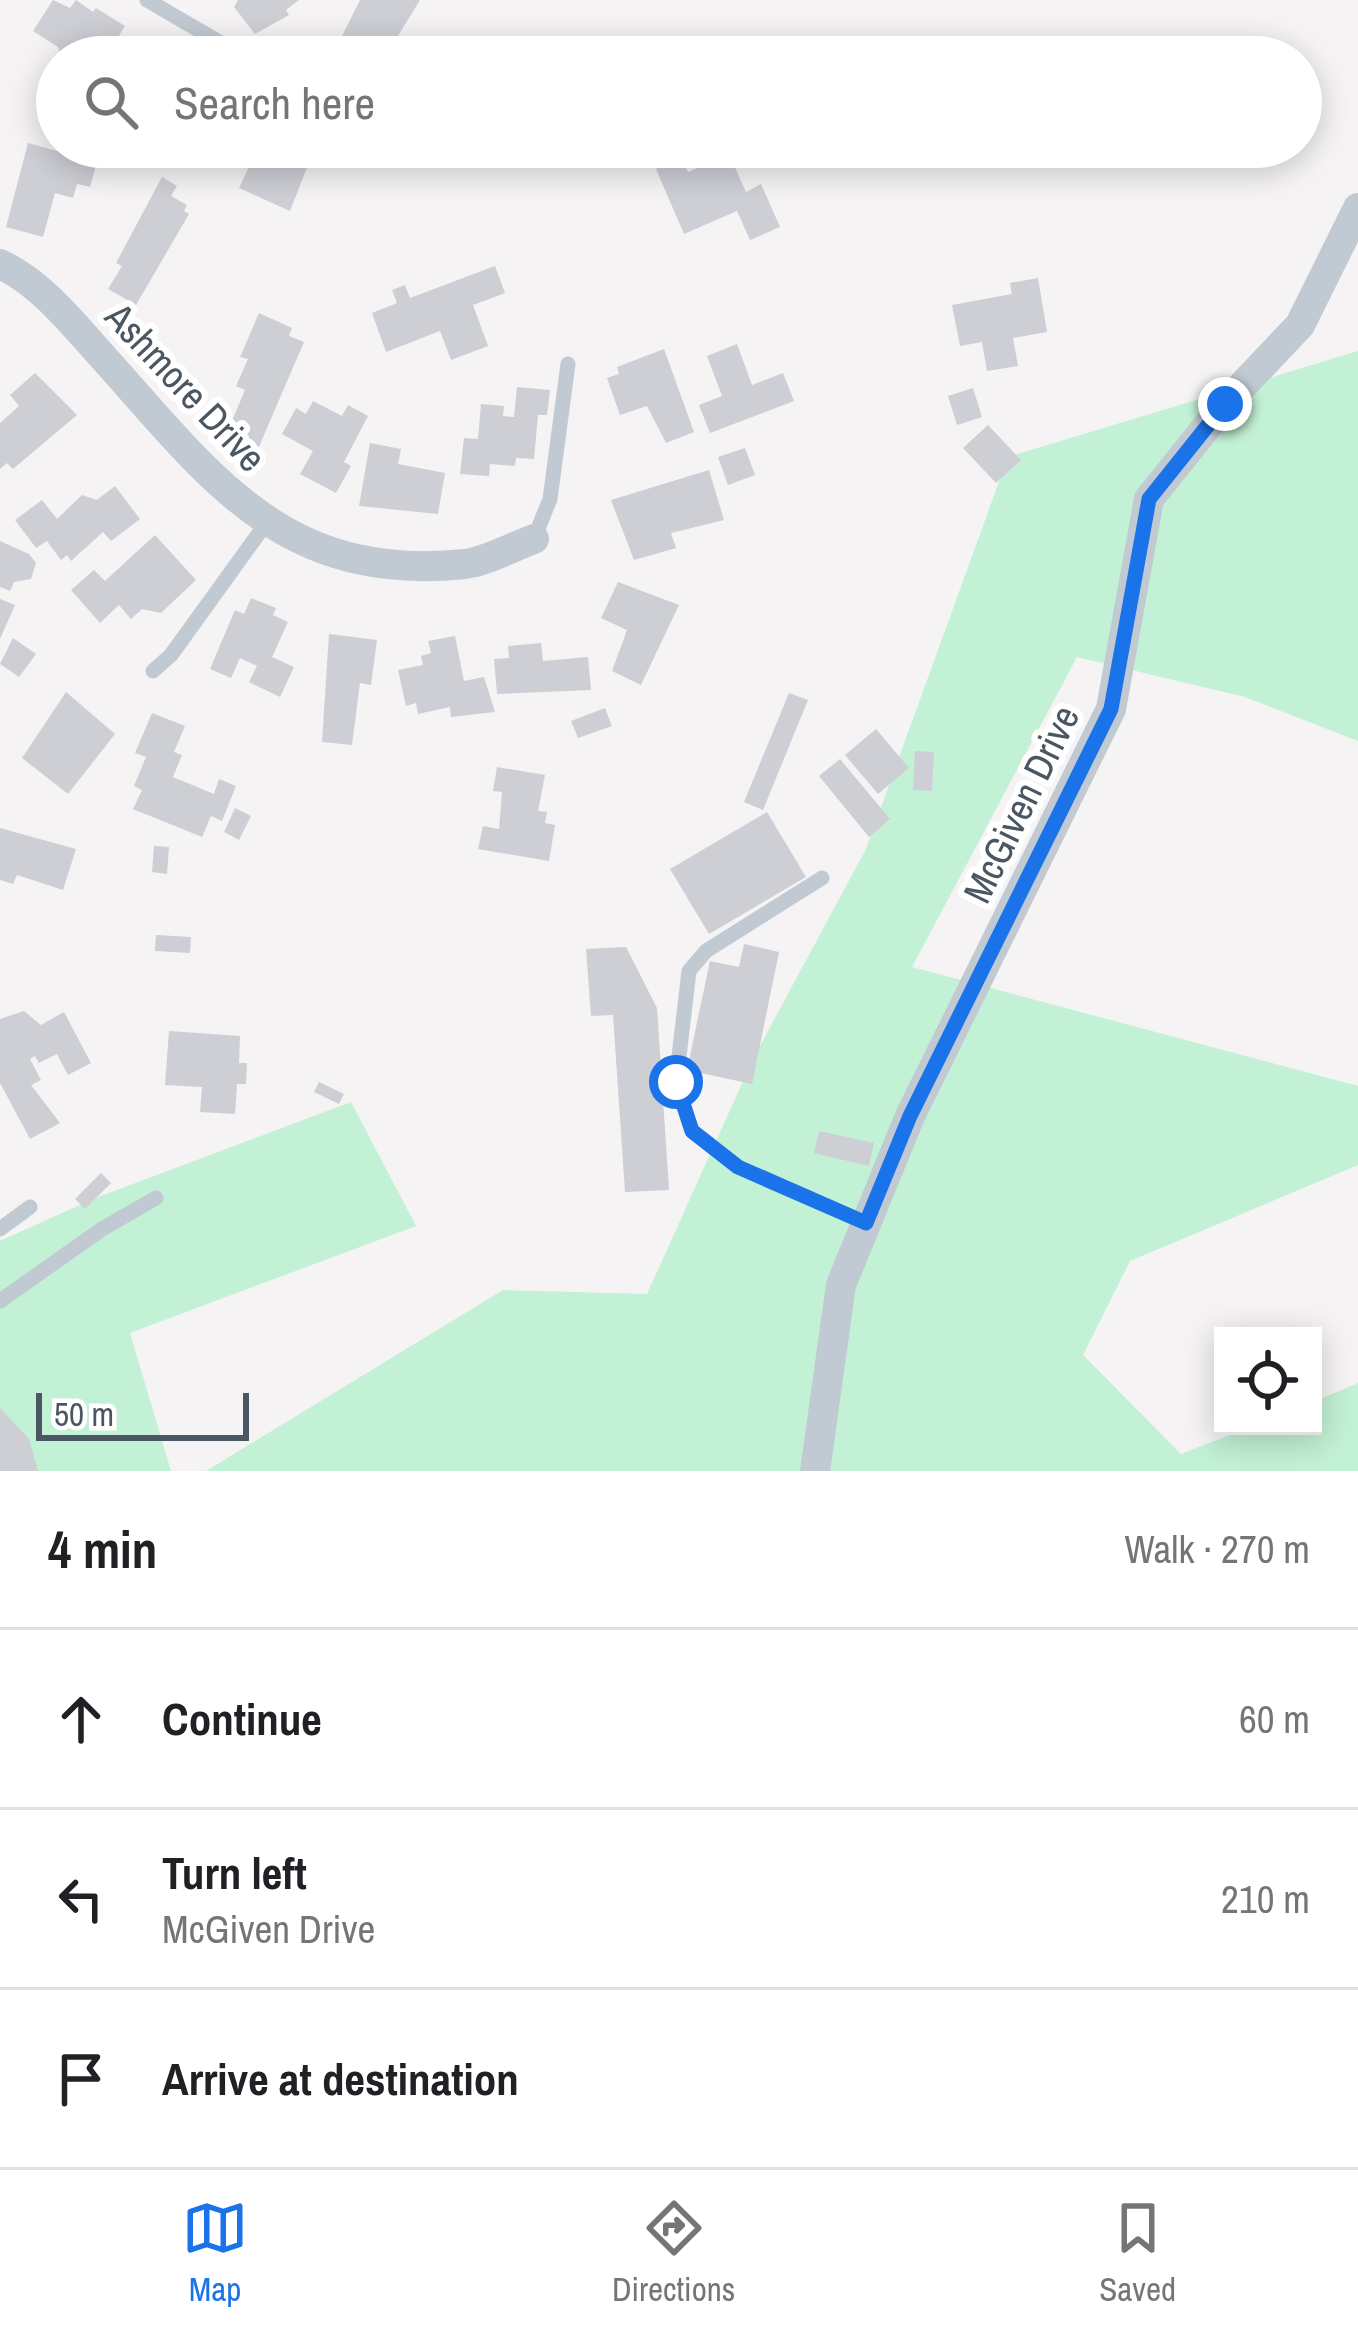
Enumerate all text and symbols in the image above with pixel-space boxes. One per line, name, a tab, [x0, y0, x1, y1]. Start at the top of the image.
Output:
search box	[36, 36, 1322, 168]
icon: search	[78, 69, 144, 135]
text: Search here	[174, 72, 375, 133]
street label: Ashmore Drive	[94, 291, 278, 483]
route end	[1198, 377, 1252, 431]
street label: McGiven Drive	[951, 697, 1091, 911]
route start	[649, 1055, 703, 1109]
map controls	[1214, 1327, 1322, 1435]
button: locate	[1214, 1327, 1322, 1435]
scale bar	[36, 1387, 249, 1440]
text: 50 m	[54, 1392, 114, 1436]
text: 4 min	[48, 1515, 157, 1584]
text: Walk · 270 m	[1125, 1523, 1310, 1575]
icon: ahead	[48, 1686, 114, 1752]
text: Continue	[162, 1688, 322, 1749]
text: 60 m	[1239, 1693, 1310, 1745]
text: Turn left	[162, 1842, 307, 1903]
icon: left	[48, 1866, 114, 1932]
text: 210 m	[1221, 1873, 1310, 1925]
text: McGiven Drive	[162, 1903, 375, 1955]
icon: arrive	[48, 2046, 114, 2112]
text: Arrive at destination	[162, 2048, 519, 2109]
tab: Map	[182, 2195, 248, 2311]
tab: Directions	[612, 2195, 735, 2311]
tab: Saved	[1099, 2195, 1176, 2311]

